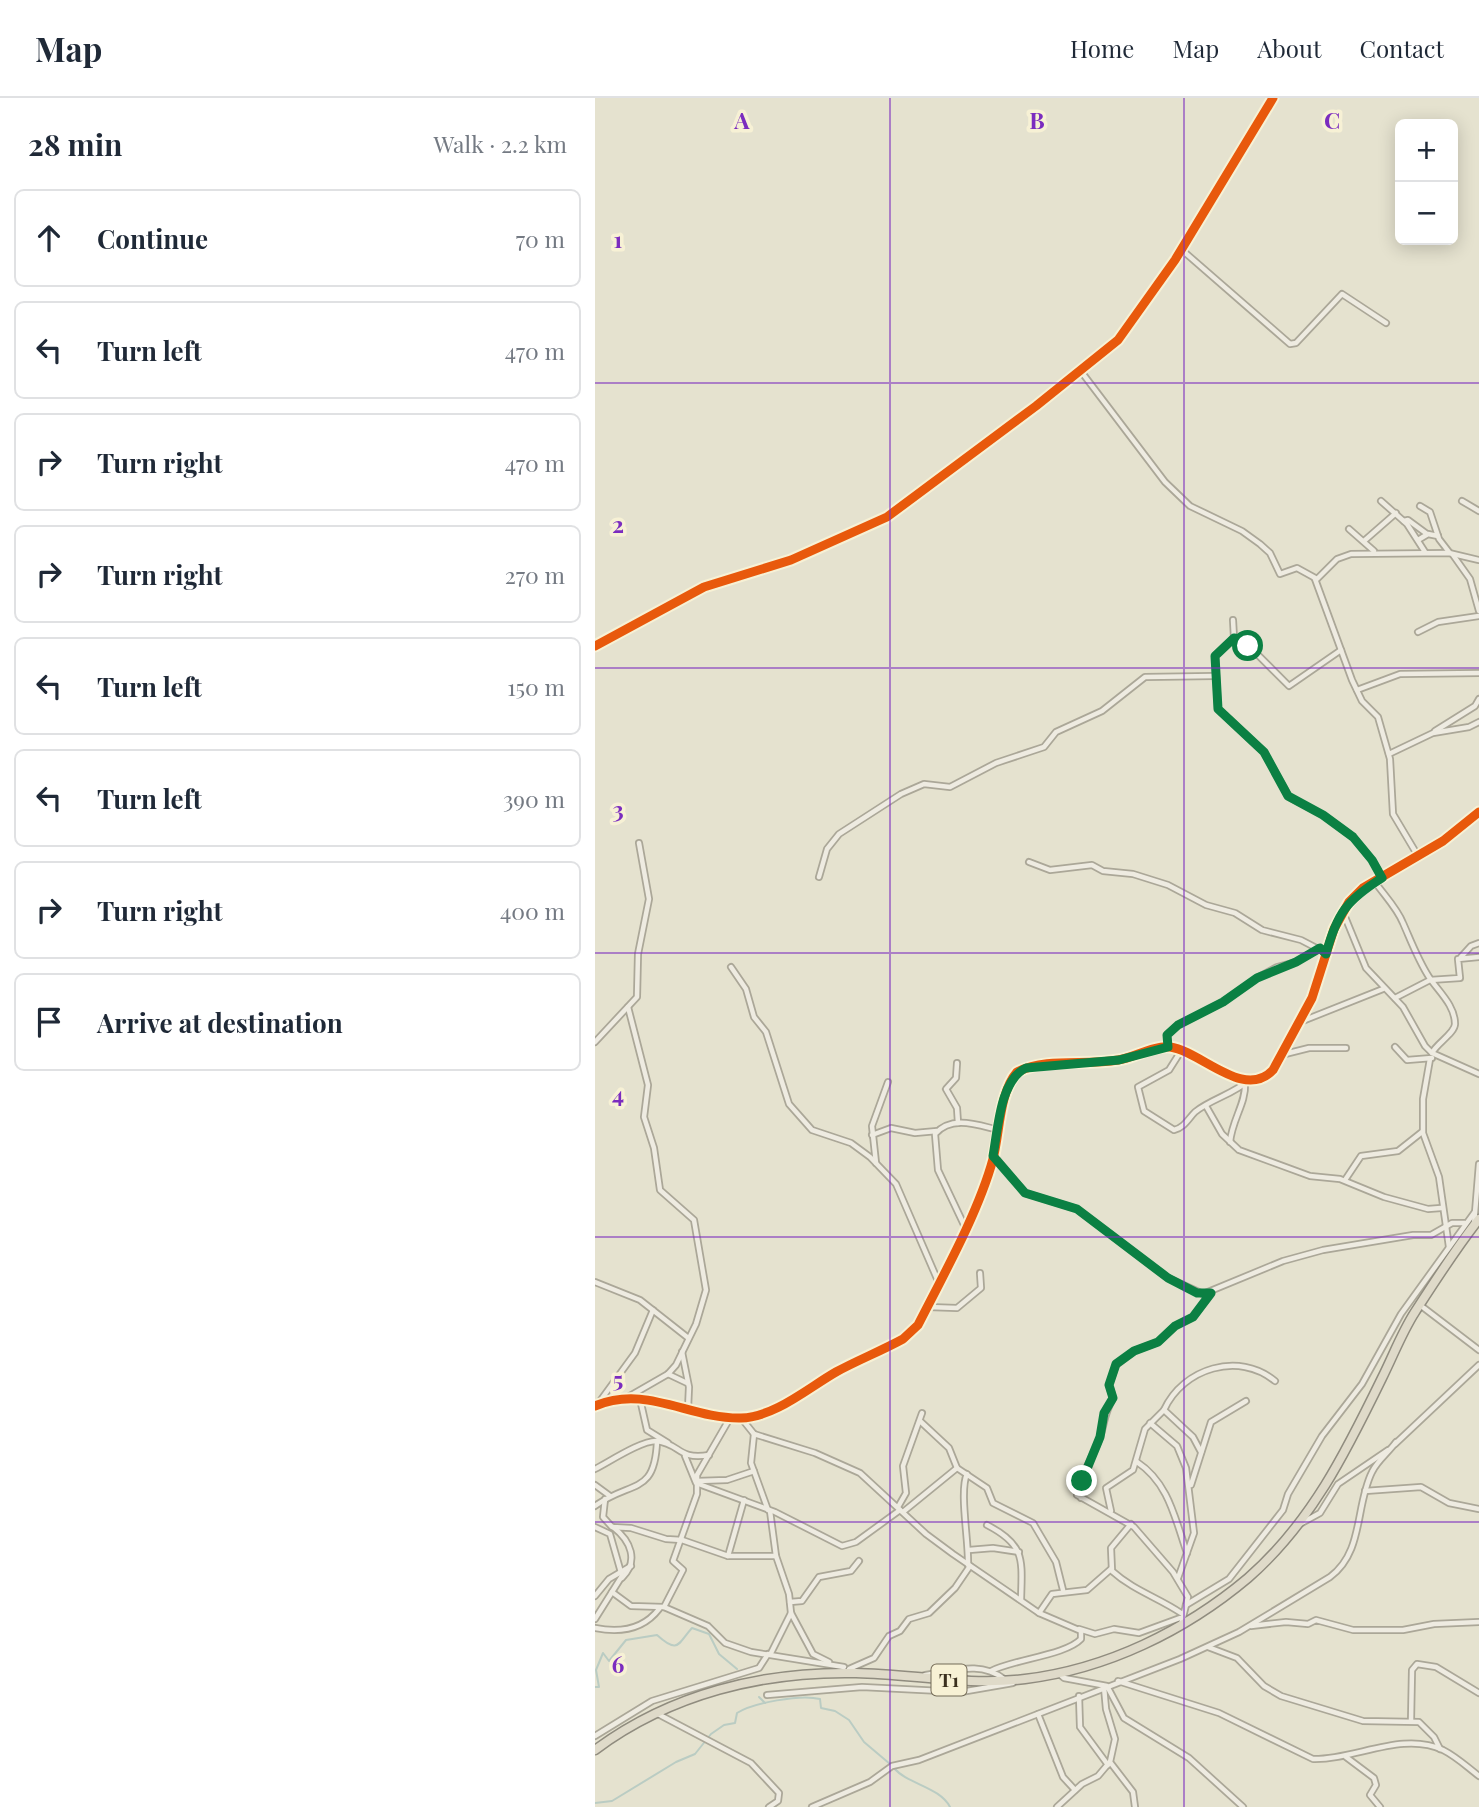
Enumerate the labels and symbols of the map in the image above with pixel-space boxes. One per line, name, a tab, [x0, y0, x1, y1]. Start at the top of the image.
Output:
text: A	[733, 104, 750, 135]
text: B	[1029, 104, 1045, 135]
text: C	[1324, 104, 1340, 135]
text: 1	[614, 223, 623, 254]
text: 2	[612, 508, 624, 539]
route start	[1232, 630, 1263, 661]
text: 3	[612, 793, 624, 824]
text: 4	[612, 1078, 624, 1109]
text: 5	[613, 1363, 623, 1394]
route end	[1066, 1465, 1097, 1496]
text: 6	[612, 1648, 625, 1679]
road number: T1	[931, 1664, 967, 1696]

